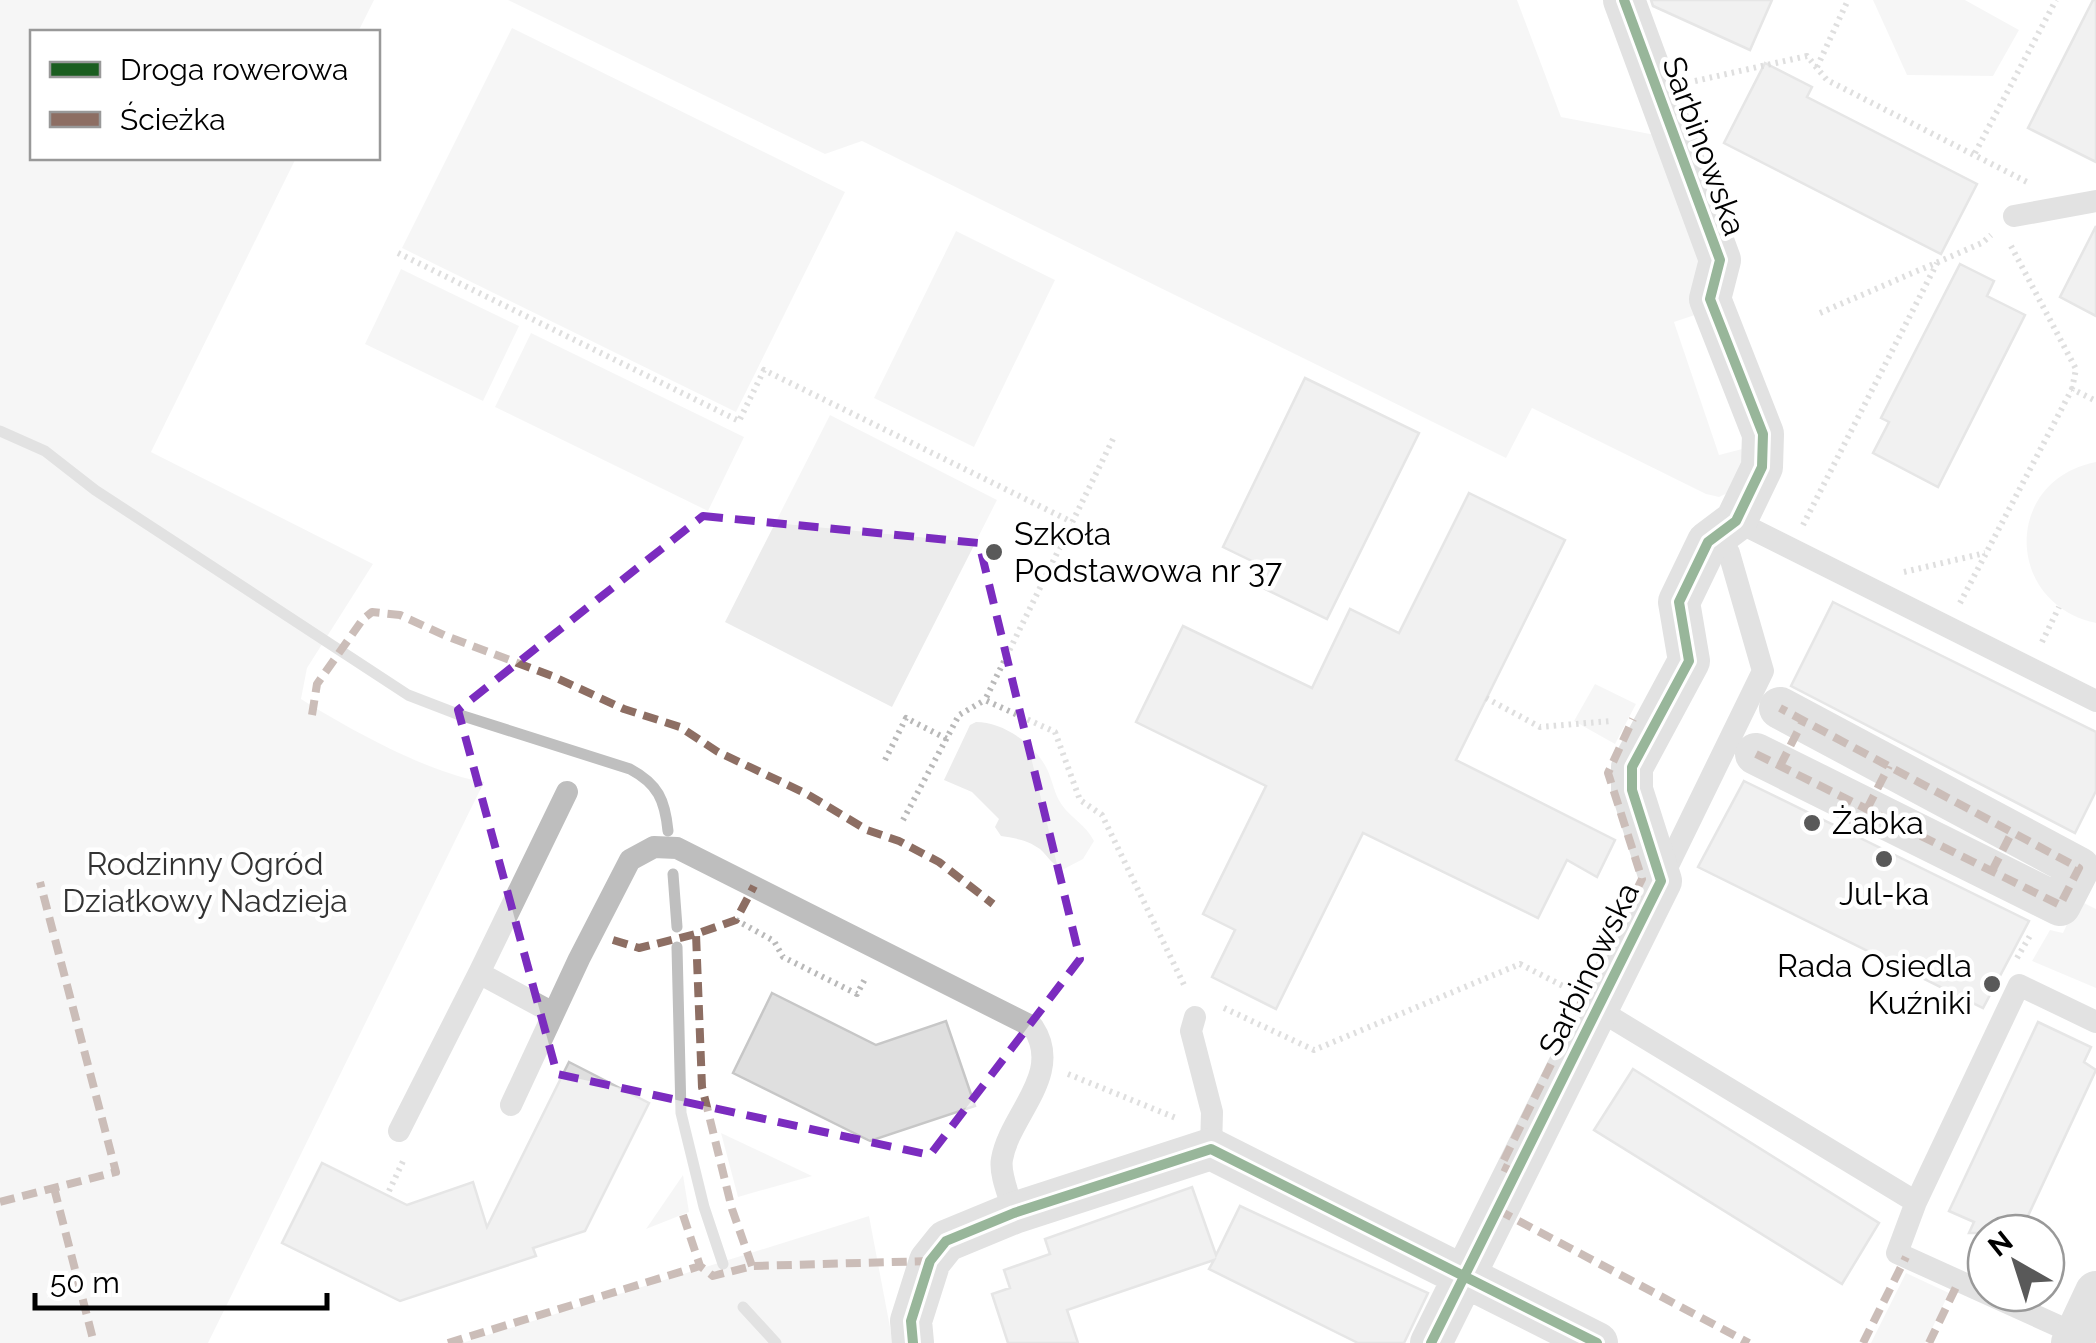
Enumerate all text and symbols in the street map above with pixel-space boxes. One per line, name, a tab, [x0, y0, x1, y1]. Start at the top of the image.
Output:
legend	[30, 30, 380, 160]
street label: Sarbinowska	[1655, 51, 1754, 240]
text: Droga rowerowa	[120, 52, 348, 87]
text: Ścieżka	[120, 101, 226, 137]
place label: Szkoła Podstawowa nr 37	[1014, 515, 1282, 589]
marker: Szkoła Podstawowa nr 37	[983, 541, 1005, 563]
place label: Żabka	[1832, 804, 1924, 841]
marker: Żabka	[1801, 812, 1823, 834]
park label: Rodzinny Ogród Działkowy Nadzieja	[62, 845, 348, 919]
marker: Jul-ka	[1873, 848, 1895, 870]
place label: Jul-ka	[1839, 875, 1929, 912]
street label: Sarbinowska	[1531, 876, 1646, 1061]
place label: Rada Osiedla Kuźniki	[1777, 947, 1972, 1021]
marker: Rada Osiedla Kuźniki	[1981, 973, 2003, 995]
north arrow	[1966, 1213, 2066, 1313]
text: N	[1982, 1224, 2019, 1264]
scale bar	[35, 1248, 328, 1310]
text: 50 m	[50, 1265, 120, 1300]

